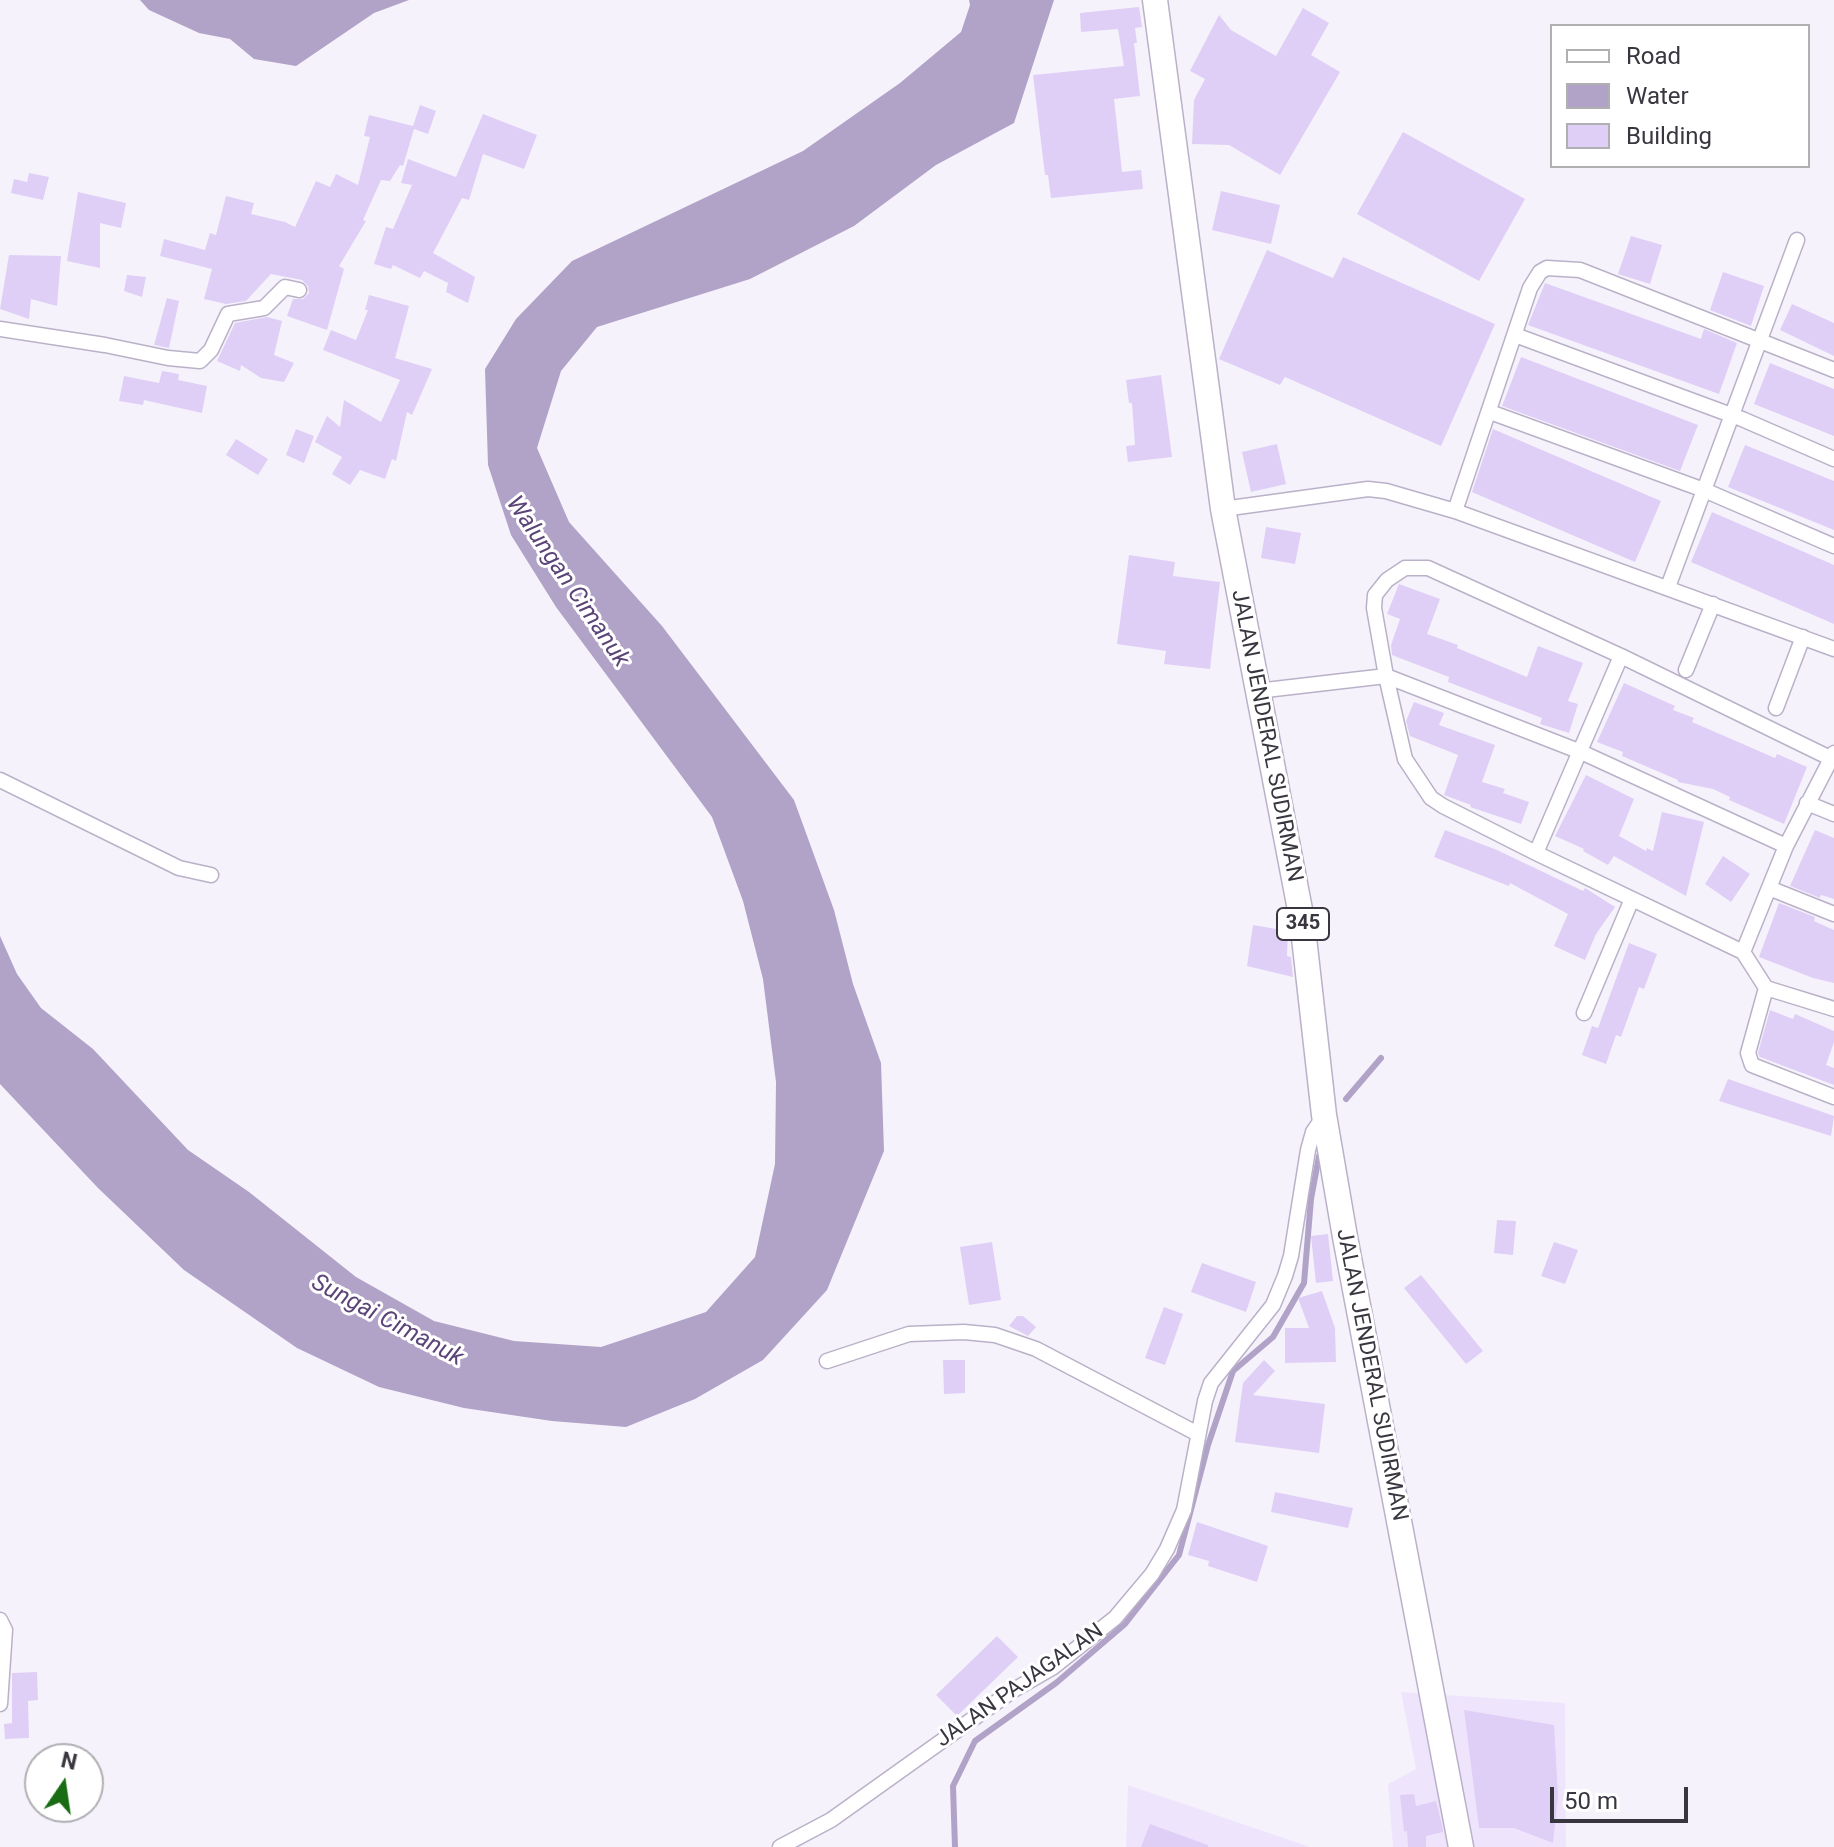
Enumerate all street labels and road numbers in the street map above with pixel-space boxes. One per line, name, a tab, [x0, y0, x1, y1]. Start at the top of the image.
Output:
street label: JALAN JENDERAL SUDIRMAN	[1225, 588, 1307, 884]
road number: 345	[1277, 908, 1329, 940]
street label: JALAN JENDERAL SUDIRMAN	[1330, 1227, 1412, 1523]
street label: JALAN PAJAGALAN	[931, 1618, 1109, 1754]

